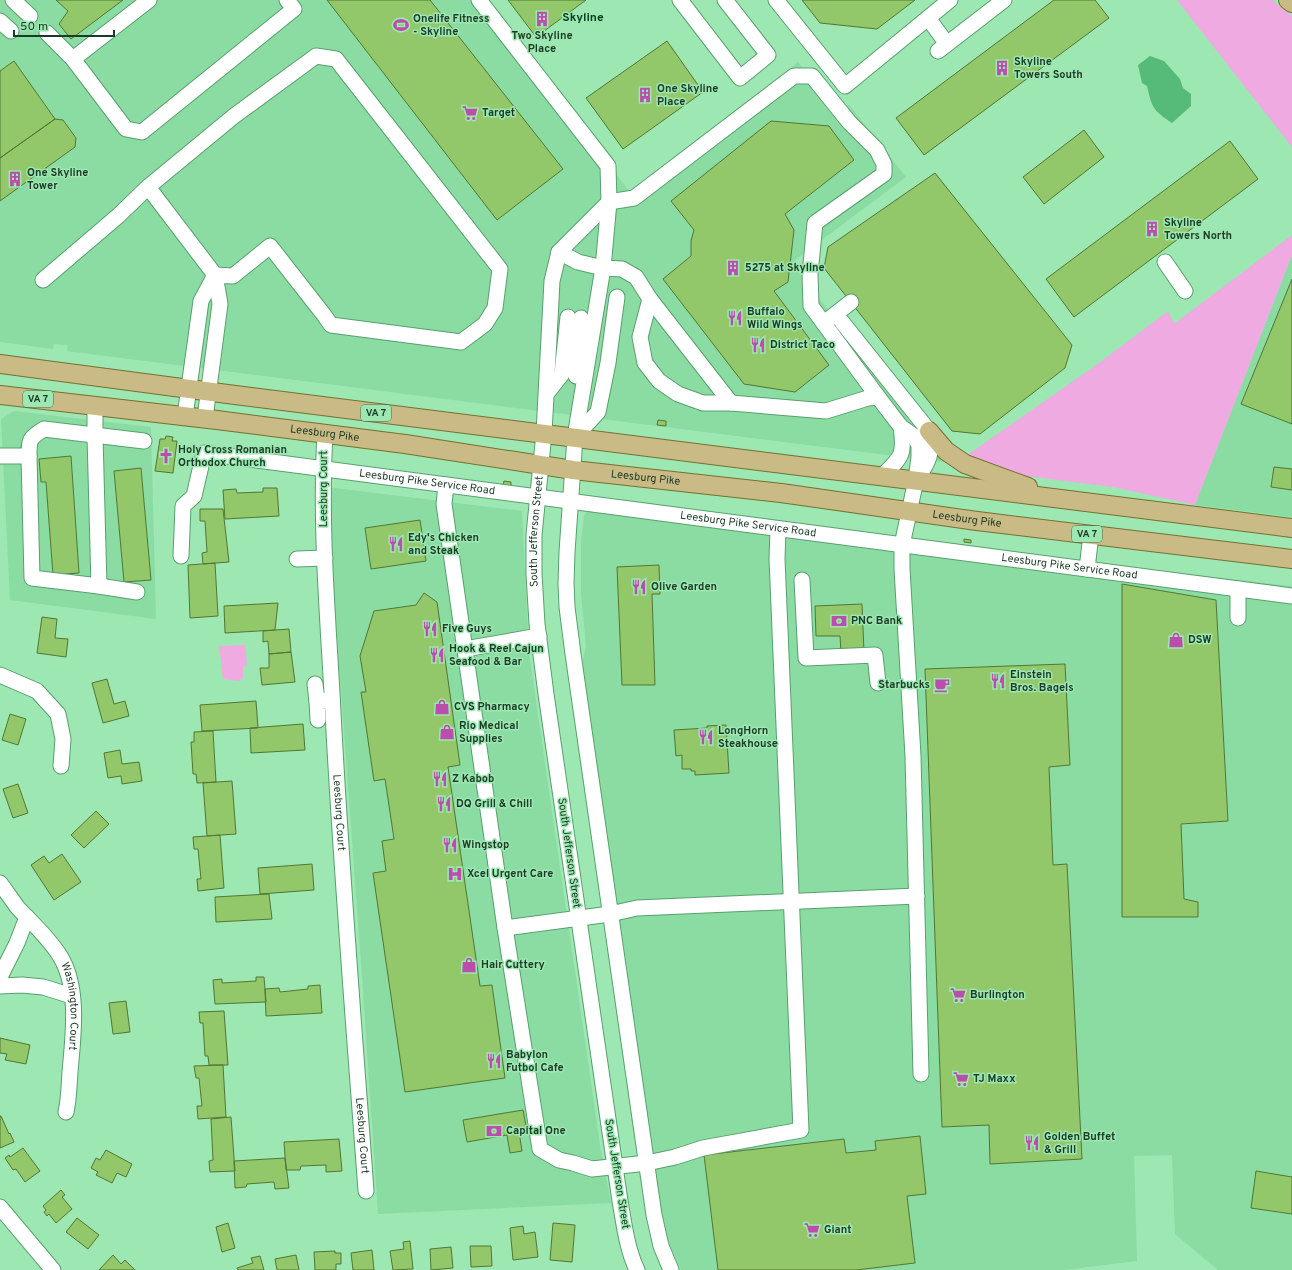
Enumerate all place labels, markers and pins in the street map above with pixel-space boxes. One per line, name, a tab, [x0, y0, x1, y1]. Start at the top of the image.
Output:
building icon: Two Skyline Place	[533, 10, 551, 28]
place label: Onelife Fitness - Skyline	[413, 12, 489, 39]
sports icon: Onelife Fitness - Skyline	[392, 16, 410, 34]
place label: Two Skyline Place	[511, 29, 573, 56]
place label: Skyline Towers South	[1014, 55, 1083, 82]
building icon: Skyline Towers South	[993, 59, 1011, 77]
place label: One Skyline Place	[657, 82, 718, 109]
building icon: One Skyline Place	[636, 86, 654, 104]
supermarket icon: Target	[461, 104, 479, 122]
place label: Target	[482, 106, 515, 120]
place label: One Skyline Tower	[27, 166, 88, 193]
building icon: One Skyline Tower	[6, 170, 24, 188]
place label: Skyline Towers North	[1164, 216, 1232, 243]
building icon: Skyline Towers North	[1143, 220, 1161, 238]
building icon: 5275 at Skyline	[724, 259, 742, 277]
place label: 5275 at Skyline	[745, 261, 825, 275]
place label: Buffalo Wild Wings	[747, 305, 803, 332]
restaurant icon: Buffalo Wild Wings	[726, 309, 744, 327]
restaurant icon: District Taco	[749, 336, 767, 354]
place label: District Taco	[770, 338, 835, 352]
place label: Holy Cross Romanian Orthodox Church	[178, 443, 287, 470]
church icon: Holy Cross Romanian Orthodox Church	[157, 447, 175, 465]
place label: Edy's Chicken and Steak	[408, 531, 479, 558]
restaurant icon: Edy's Chicken and Steak	[387, 535, 405, 553]
restaurant icon: Olive Garden	[630, 578, 648, 596]
place label: Olive Garden	[651, 580, 717, 594]
bank icon: PNC Bank	[830, 612, 848, 630]
place label: PNC Bank	[851, 614, 902, 628]
restaurant icon: Five Guys	[421, 620, 439, 638]
place label: Five Guys	[442, 622, 492, 636]
shop icon: DSW	[1167, 631, 1185, 649]
place label: DSW	[1188, 633, 1212, 647]
place label: Hook & Reel Cajun Seafood & Bar	[449, 642, 544, 669]
restaurant icon: Hook & Reel Cajun Seafood & Bar	[428, 646, 446, 664]
place label: Einstein Bros. Bagels	[1010, 668, 1074, 695]
restaurant icon: Einstein Bros. Bagels	[989, 672, 1007, 690]
cafe icon: Starbucks	[933, 676, 951, 694]
place label: Starbucks	[878, 678, 930, 692]
shop icon: CVS Pharmacy	[433, 698, 451, 716]
place label: CVS Pharmacy	[454, 700, 530, 714]
place label: Rio Medical Supplies	[459, 719, 519, 746]
shop icon: Rio Medical Supplies	[438, 723, 456, 741]
place label: LongHorn Steakhouse	[718, 724, 778, 751]
restaurant icon: LongHorn Steakhouse	[697, 728, 715, 746]
restaurant icon: Z Kabob	[431, 770, 449, 788]
place label: Z Kabob	[452, 772, 494, 786]
restaurant icon: DQ Grill & Chill	[435, 795, 453, 813]
place label: DQ Grill & Chill	[456, 797, 532, 811]
restaurant icon: Wingstop	[441, 836, 459, 854]
place label: Wingstop	[462, 838, 509, 852]
hospital icon: Xcel Urgent Care	[446, 865, 464, 883]
place label: Xcel Urgent Care	[467, 867, 553, 881]
shop icon: Hair Cuttery	[460, 956, 478, 974]
place label: Hair Cuttery	[481, 958, 545, 972]
supermarket icon: Burlington	[949, 986, 967, 1004]
place label: Burlington	[970, 988, 1025, 1002]
place label: Babylon Futbol Cafe	[506, 1048, 564, 1075]
restaurant icon: Babylon Futbol Cafe	[485, 1052, 503, 1070]
supermarket icon: TJ Maxx	[952, 1070, 970, 1088]
place label: TJ Maxx	[973, 1072, 1016, 1086]
bank icon: Capital One	[485, 1122, 503, 1140]
place label: Capital One	[506, 1124, 566, 1138]
place label: Golden Buffet & Grill	[1044, 1130, 1115, 1157]
restaurant icon: Golden Buffet & Grill	[1023, 1134, 1041, 1152]
supermarket icon: Giant	[803, 1221, 821, 1239]
place label: Giant	[824, 1223, 851, 1237]

